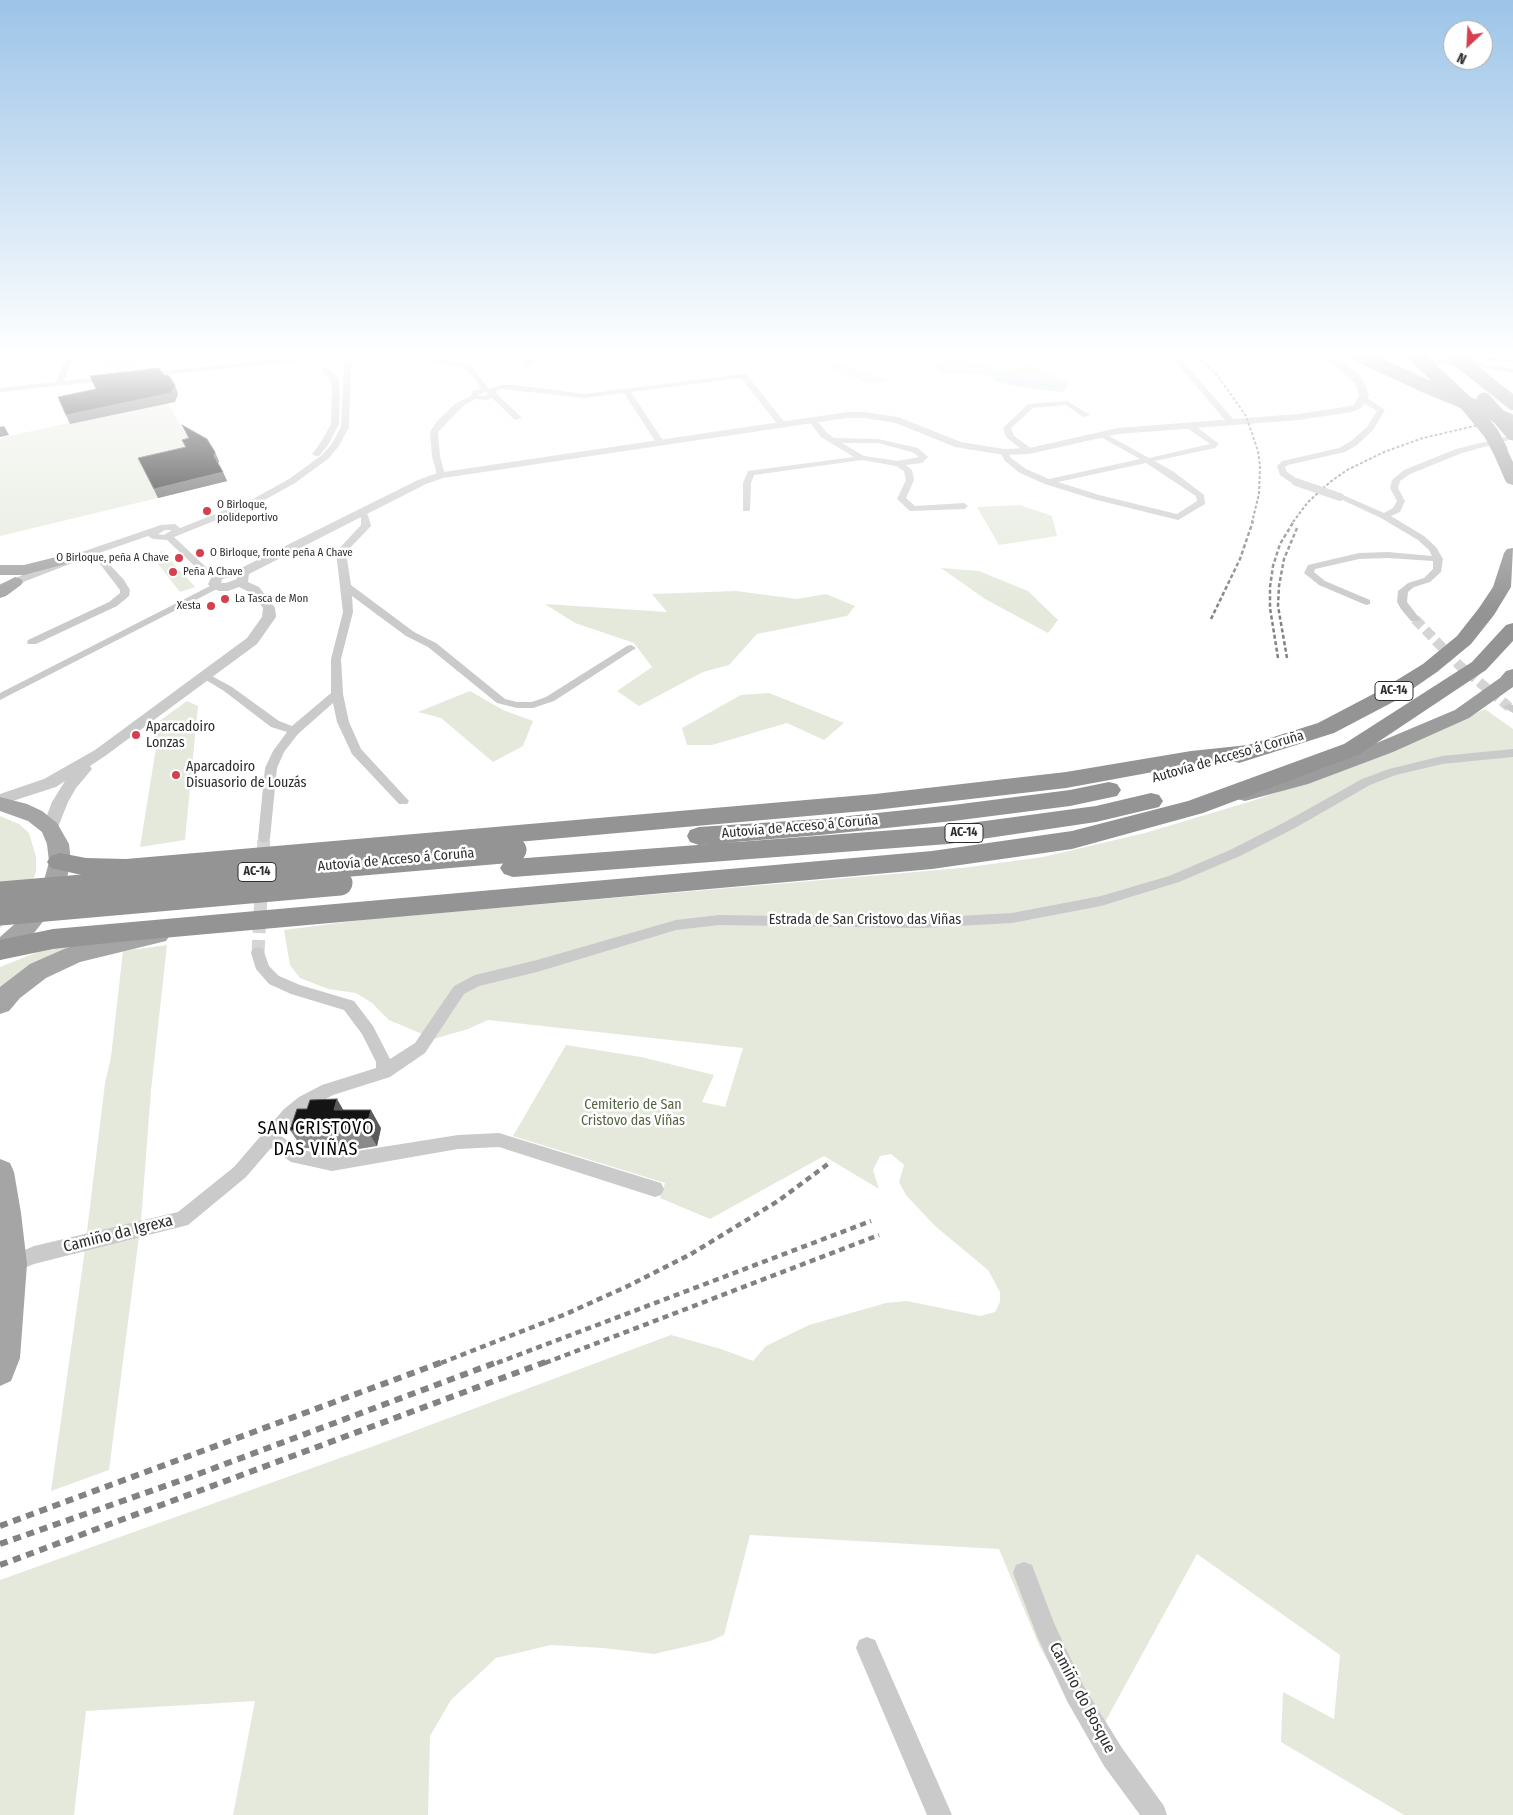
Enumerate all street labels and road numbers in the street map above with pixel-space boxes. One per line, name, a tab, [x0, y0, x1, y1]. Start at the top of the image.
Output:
road number: AC-14	[1375, 681, 1413, 700]
street label: Autovía de Acceso á Coruña	[1150, 727, 1306, 787]
street label: Autovía de Acceso á Coruña	[721, 812, 879, 842]
road number: AC-14	[945, 824, 983, 842]
street label: Autovía de Acceso á Coruña	[317, 845, 475, 875]
road number: AC-14	[238, 862, 276, 882]
street label: Estrada de San Cristovo das Viñas	[769, 912, 961, 928]
street label: Camiño da Igrexa	[61, 1211, 175, 1257]
street label: Camiño do Bosque	[1045, 1639, 1119, 1757]

